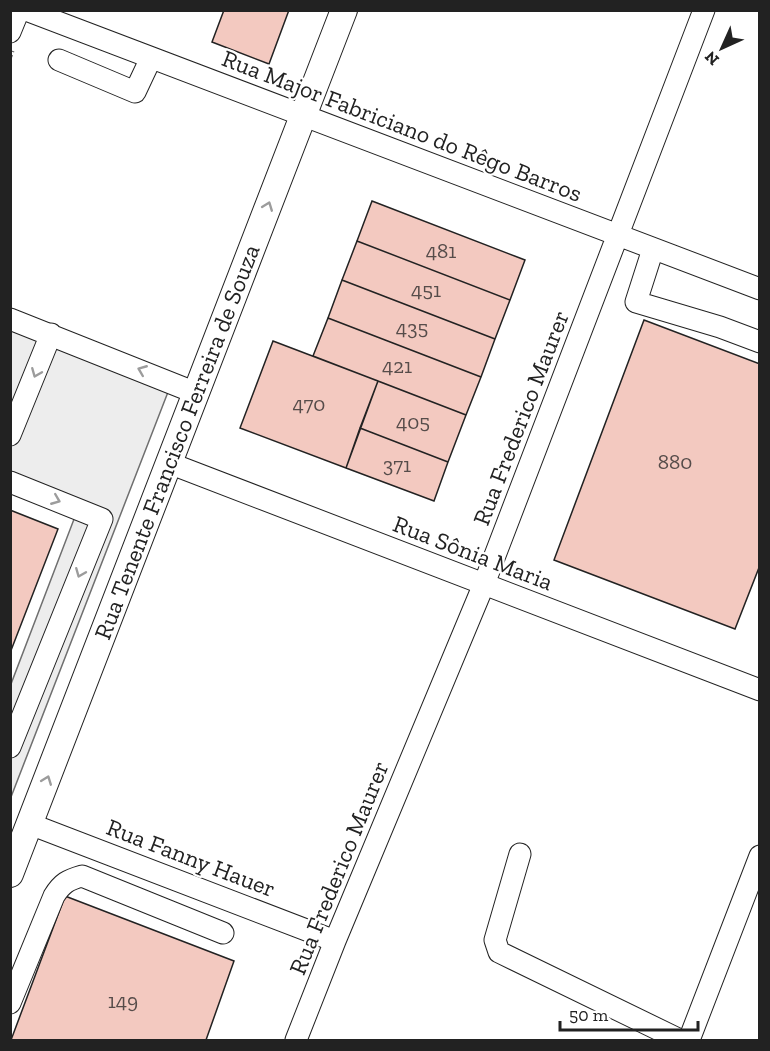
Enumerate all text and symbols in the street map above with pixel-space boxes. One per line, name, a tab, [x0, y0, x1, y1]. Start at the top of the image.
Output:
north arrow	[692, 18, 752, 78]
street label: Rua Major Fabriciano do Rêgo Barros	[218, 43, 586, 208]
text: N	[701, 47, 723, 69]
one-way arrow	[261, 202, 273, 213]
house number: 481	[426, 238, 456, 263]
street label: Rua Tenente Francisco Ferreira de Souza	[88, 240, 266, 643]
house number: 451	[411, 277, 441, 302]
street label: Rua Frederico Maurer	[466, 306, 575, 529]
house number: 435	[396, 315, 428, 340]
house number: 421	[382, 353, 412, 378]
one-way arrow	[137, 365, 148, 377]
one-way arrow	[31, 367, 43, 378]
house number: 470	[293, 391, 325, 416]
house number: 405	[396, 409, 430, 434]
house number: 880	[658, 449, 692, 474]
house number: 371	[383, 452, 411, 477]
one-way arrow	[50, 493, 61, 505]
street label: Rua Sônia Maria	[389, 509, 558, 596]
one-way arrow	[75, 567, 87, 578]
street label: Rua Frederico Maurer	[282, 757, 395, 979]
one-way arrow	[39, 775, 52, 786]
street label: Rua Fanny Hauer	[103, 812, 280, 903]
house number: 149	[108, 988, 138, 1013]
scale bar	[560, 994, 698, 1032]
text: 50 m	[569, 1004, 609, 1026]

